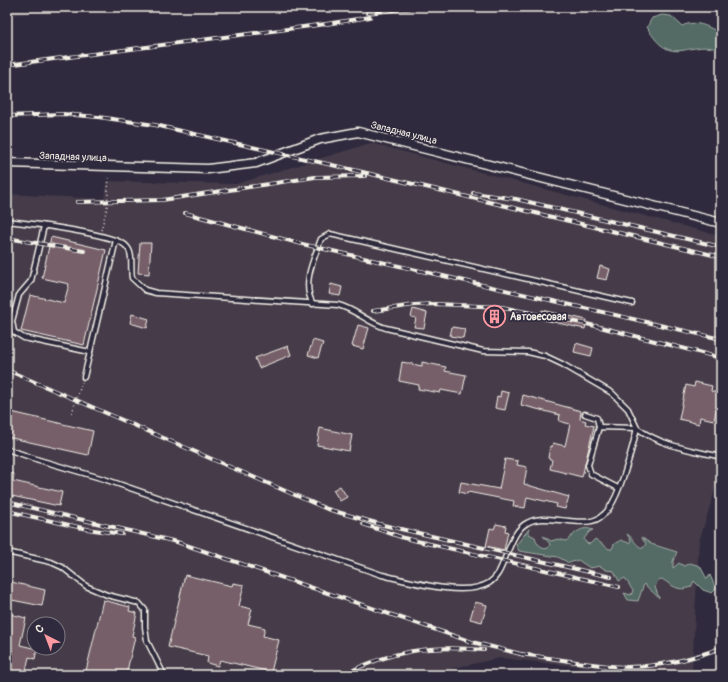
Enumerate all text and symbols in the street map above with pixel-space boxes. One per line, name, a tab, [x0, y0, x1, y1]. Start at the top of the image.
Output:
street label: Западная улица	[369, 119, 438, 147]
street label: Западная улица	[39, 150, 107, 164]
building icon: Автовесовая	[481, 303, 507, 329]
place label: Автовесовая	[510, 311, 567, 323]
north arrow	[26, 616, 66, 656]
text: С	[33, 622, 47, 636]

